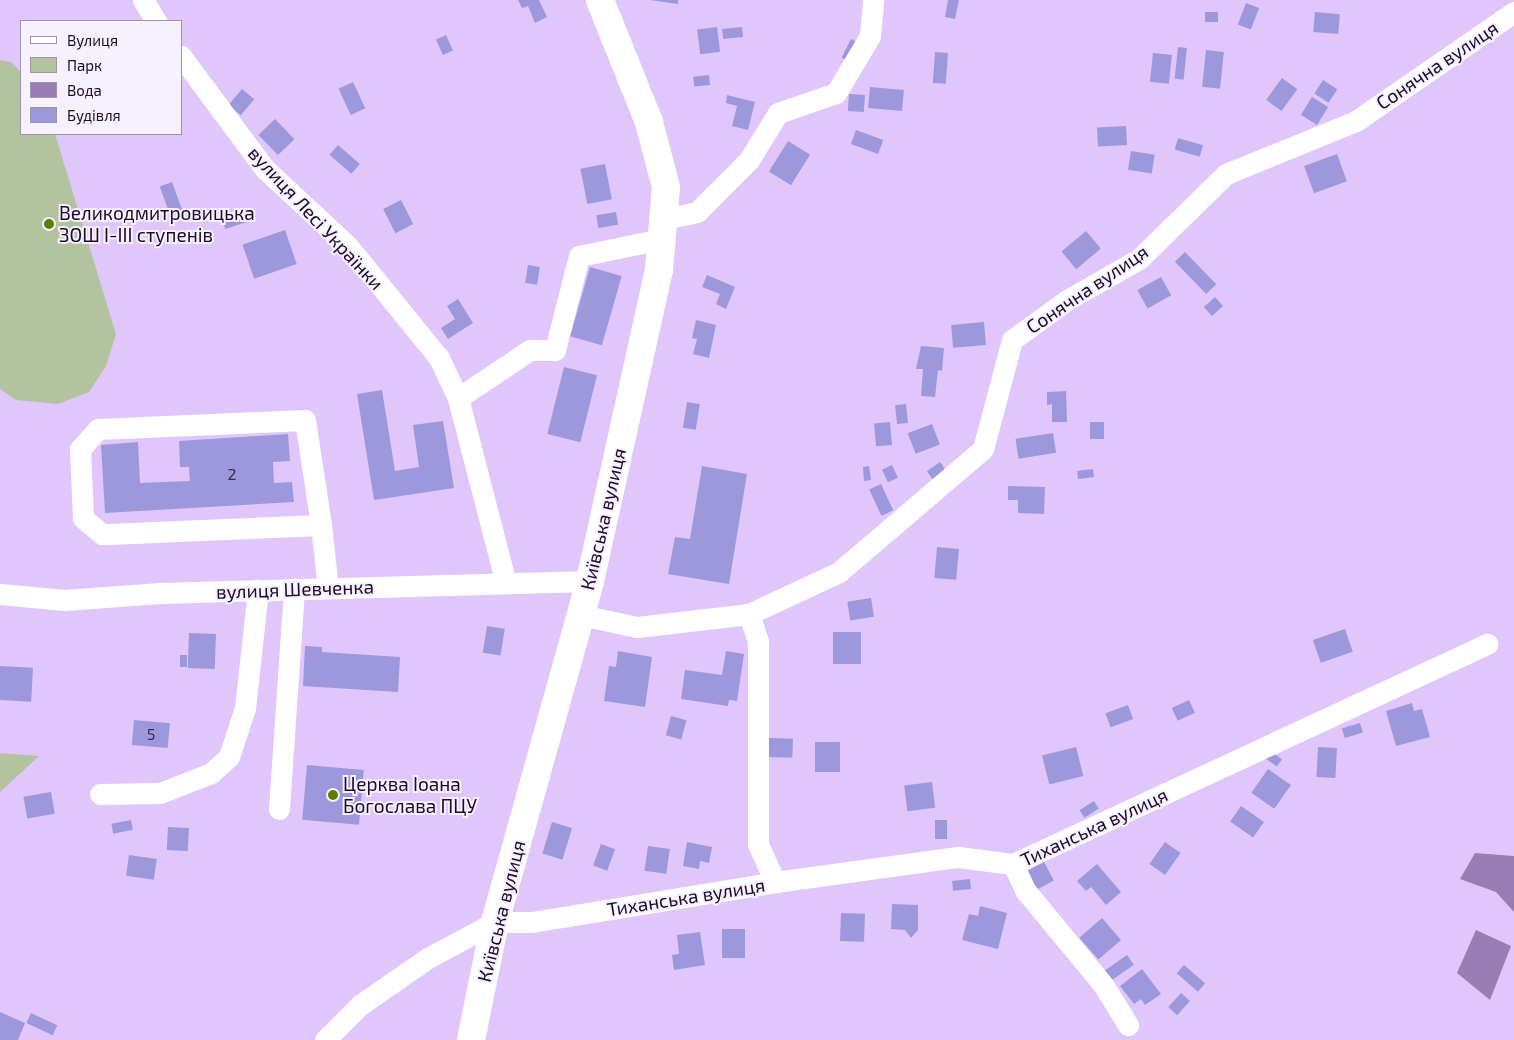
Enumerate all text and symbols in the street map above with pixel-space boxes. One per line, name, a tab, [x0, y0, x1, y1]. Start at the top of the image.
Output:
street label: Сонячна вулиця	[1372, 16, 1502, 114]
legend	[20, 20, 182, 135]
text: Вулиця	[67, 31, 118, 49]
text: Парк	[67, 56, 102, 74]
text: Вода	[67, 81, 102, 99]
text: Будівля	[67, 106, 121, 124]
street label: вулиця Лесі Українки	[244, 142, 388, 294]
place label: Великодмитровицька ЗОШ І-ІІІ ступенів	[59, 202, 255, 246]
marker: Великодмитровицька ЗОШ І-ІІІ ступенів	[43, 218, 55, 230]
street label: Сонячна вулиця	[1022, 240, 1152, 338]
street label: Київська вулиця	[576, 446, 630, 592]
house number: 2	[228, 464, 236, 484]
street label: вулиця Шевченка	[216, 575, 374, 603]
house number: 5	[147, 724, 155, 744]
place label: Церква Іоана Богослава ПЦУ	[343, 773, 477, 817]
street label: Тиханська вулиця	[1017, 783, 1171, 871]
marker: Церква Іоана Богослава ПЦУ	[327, 789, 339, 801]
street label: Київська вулиця	[472, 838, 530, 984]
street label: Тиханська вулиця	[605, 873, 767, 921]

